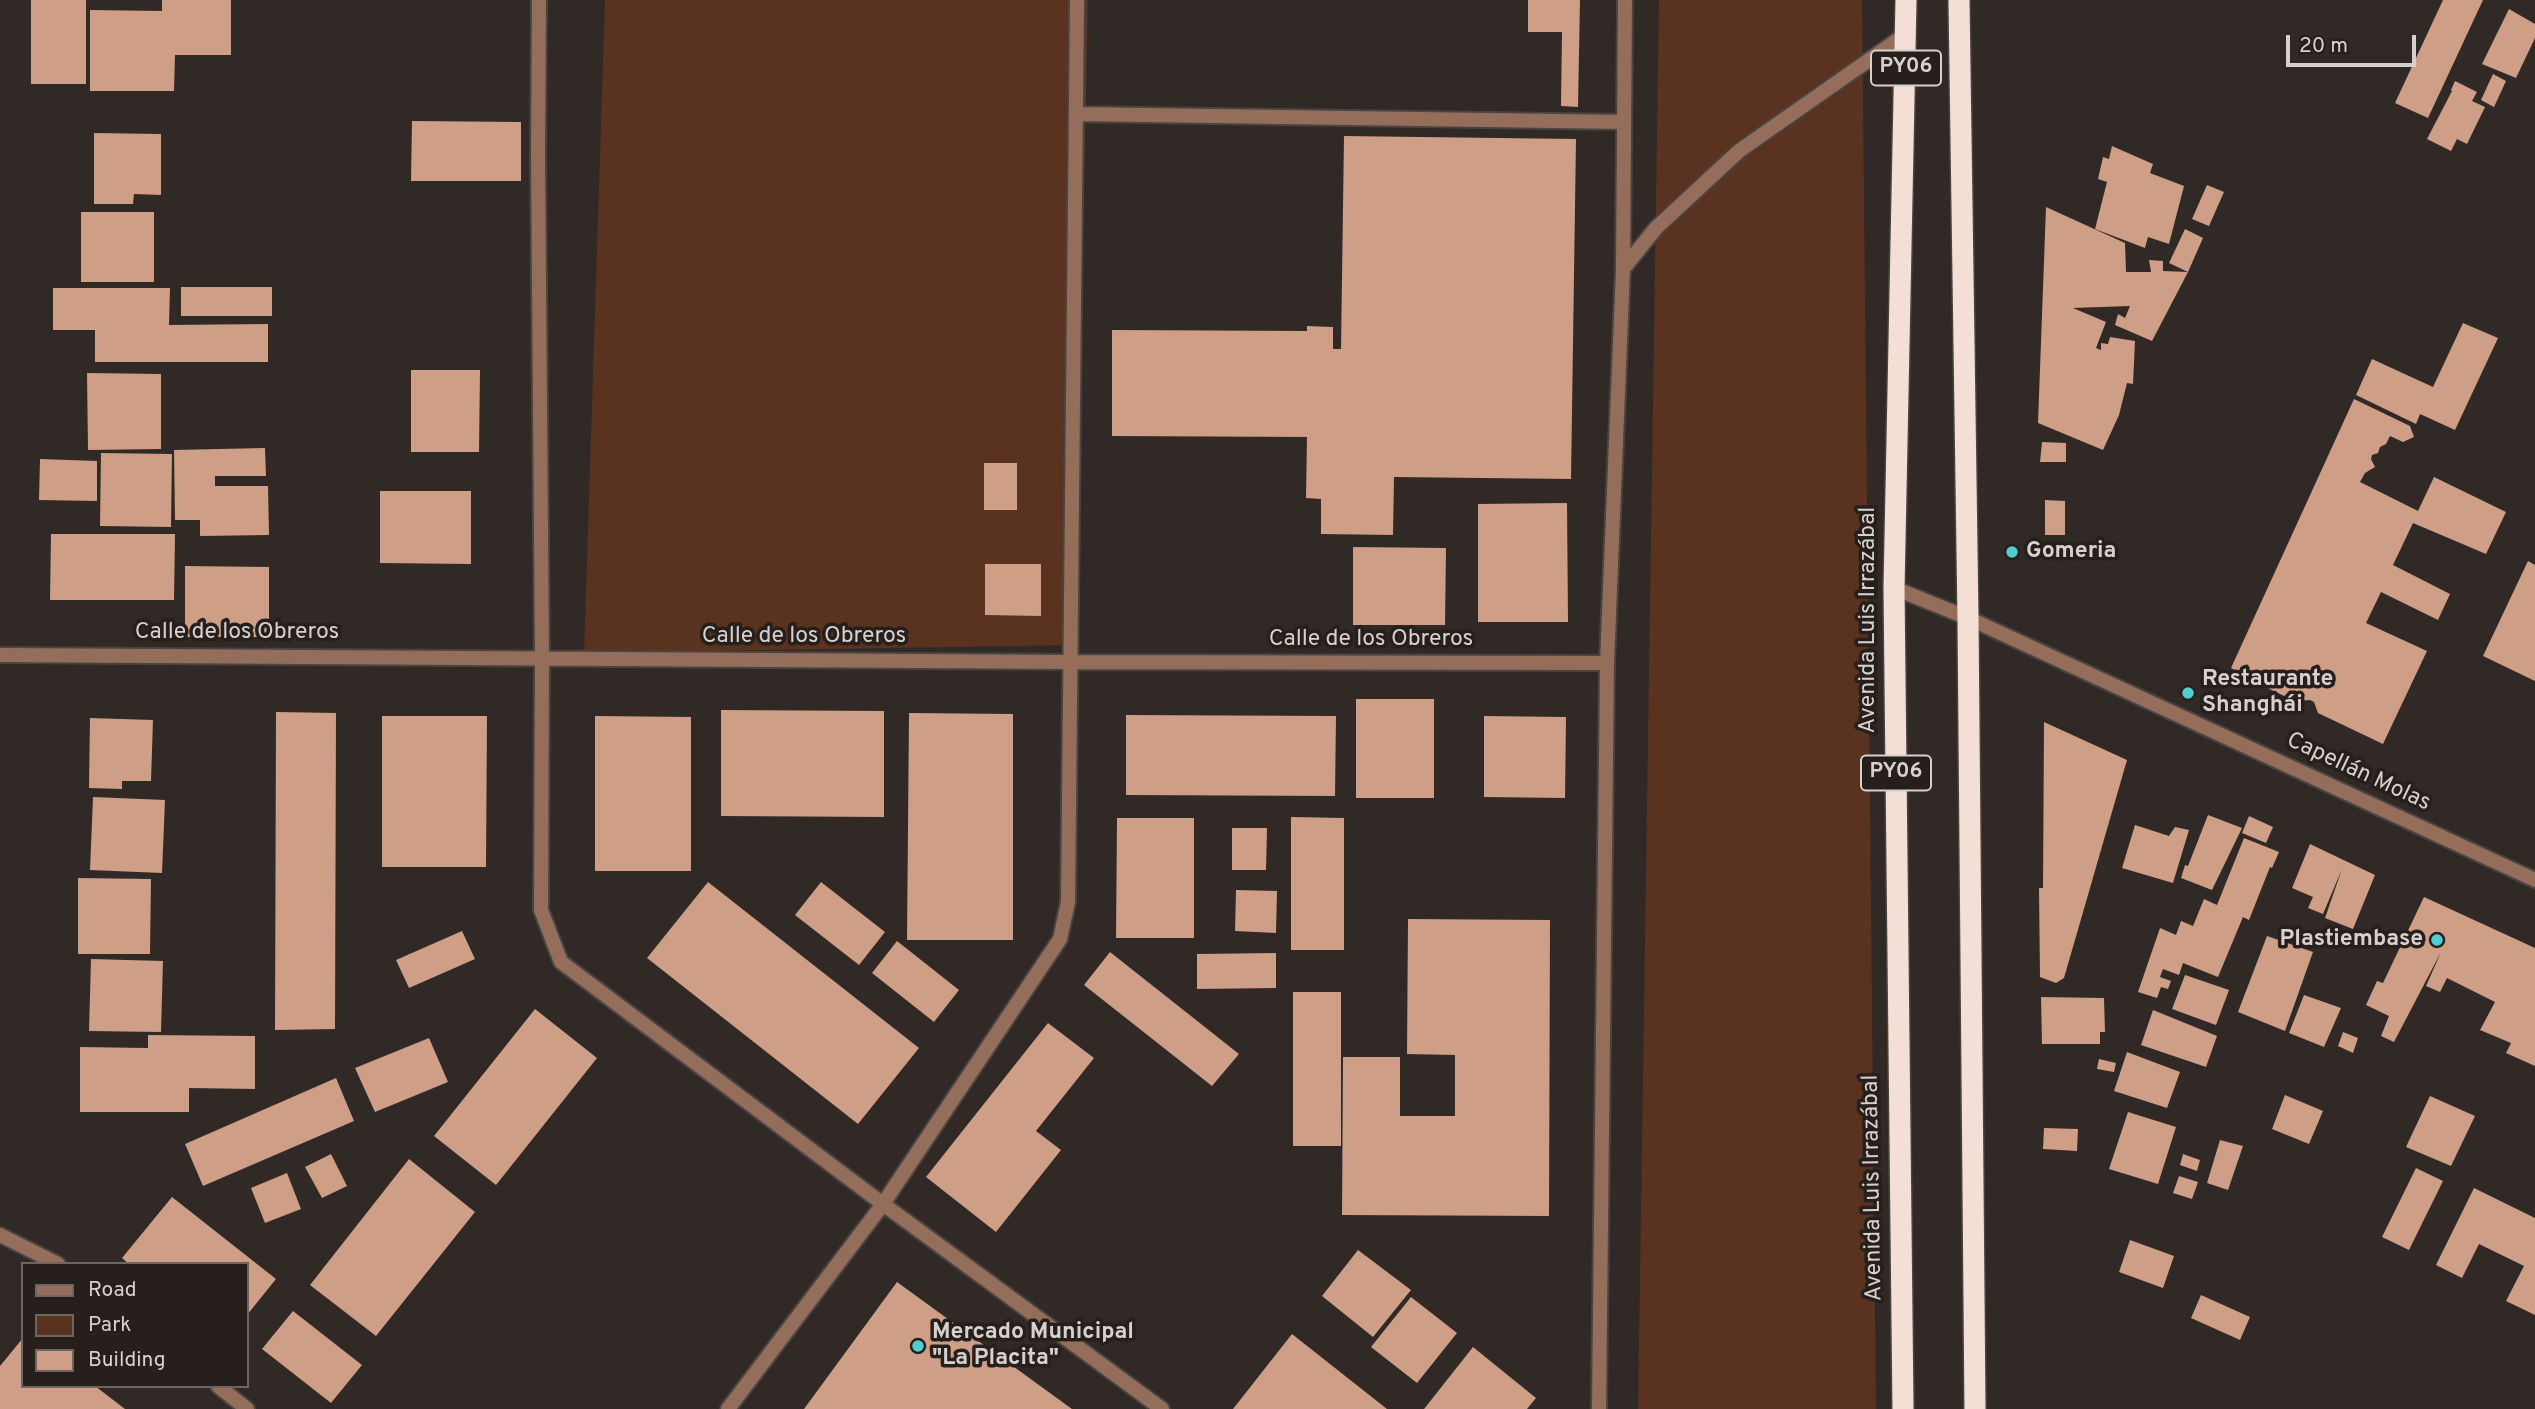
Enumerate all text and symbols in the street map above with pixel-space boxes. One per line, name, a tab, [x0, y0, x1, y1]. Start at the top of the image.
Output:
scale bar	[2290, 21, 2420, 65]
text: 20 m	[2299, 33, 2348, 60]
road number: PY06	[1871, 50, 1941, 86]
street label: Avenida Luis Irrazábal	[1855, 507, 1883, 733]
place label: Gomeria	[2026, 538, 2116, 566]
marker: Gomeria	[2004, 544, 2020, 560]
street label: Calle de los Obreros	[135, 619, 339, 647]
street label: Calle de los Obreros	[702, 623, 906, 651]
street label: Calle de los Obreros	[1269, 626, 1473, 654]
place label: Restaurante Shanghái	[2202, 666, 2333, 720]
marker: Restaurante Shanghái	[2180, 685, 2196, 701]
street label: Capellán Molas	[2282, 728, 2434, 818]
road number: PY06	[1861, 756, 1931, 790]
place label: Plastiembase	[2280, 926, 2423, 954]
marker: Plastiembase	[2429, 932, 2445, 948]
street label: Avenida Luis Irrazábal	[1858, 1074, 1890, 1302]
legend	[21, 1262, 248, 1388]
text: Road	[88, 1277, 137, 1304]
text: Park	[88, 1312, 131, 1339]
place label: Mercado Municipal "La Placita"	[932, 1319, 1134, 1373]
marker: Mercado Municipal "La Placita"	[910, 1338, 926, 1354]
text: Building	[88, 1347, 166, 1374]

